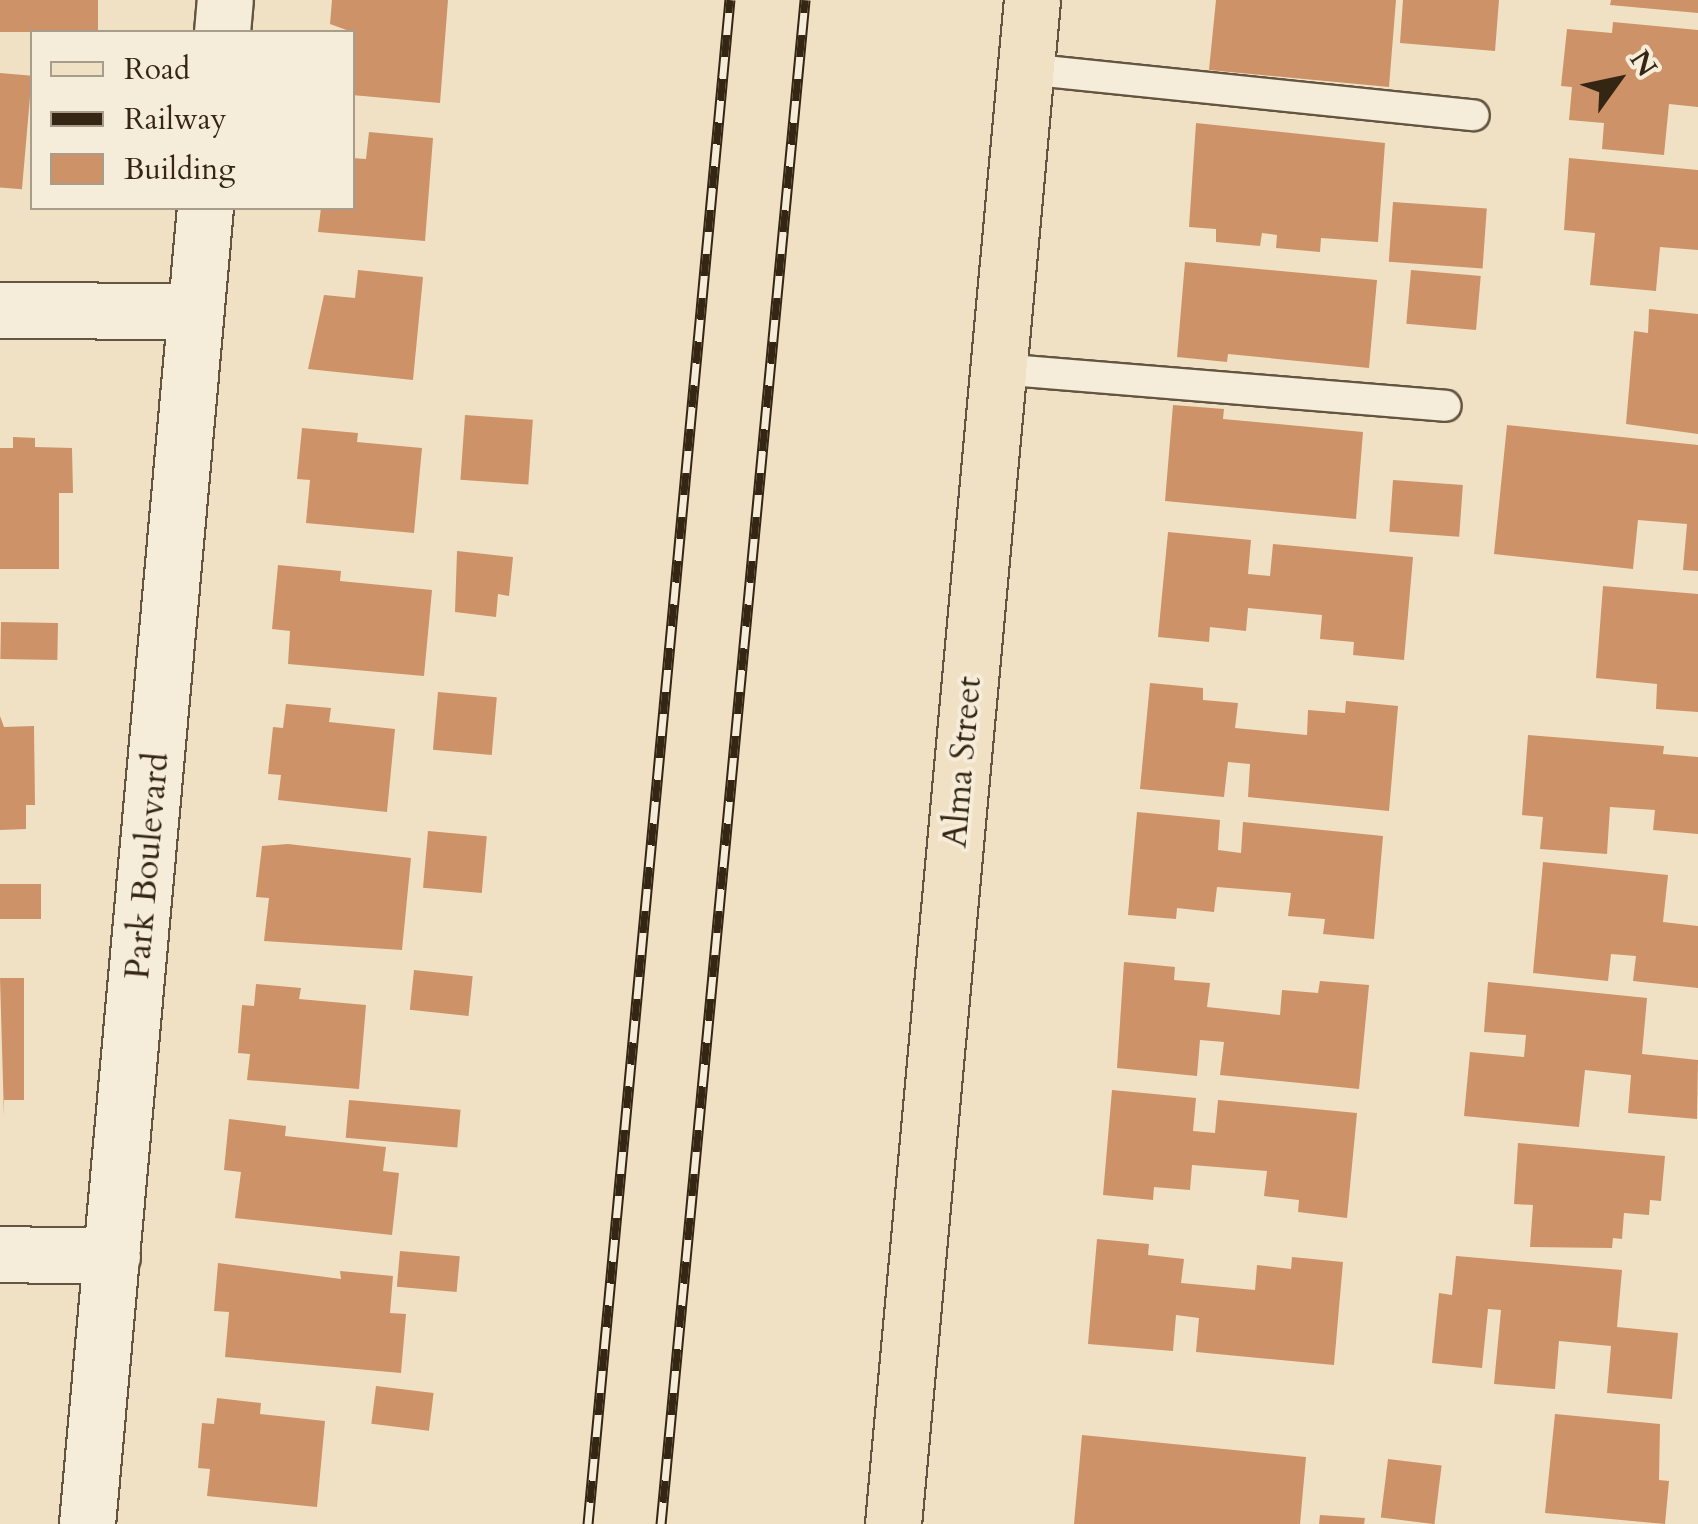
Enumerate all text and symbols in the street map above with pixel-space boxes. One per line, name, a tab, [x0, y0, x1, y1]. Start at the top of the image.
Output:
legend	[30, 30, 355, 210]
north arrow	[1568, 30, 1668, 130]
text: N	[1621, 43, 1666, 84]
text: Road	[124, 49, 190, 90]
text: Railway	[124, 99, 227, 140]
text: Building	[124, 149, 235, 190]
street label: Alma Street	[934, 674, 990, 850]
street label: Park Boulevard	[116, 751, 178, 981]

